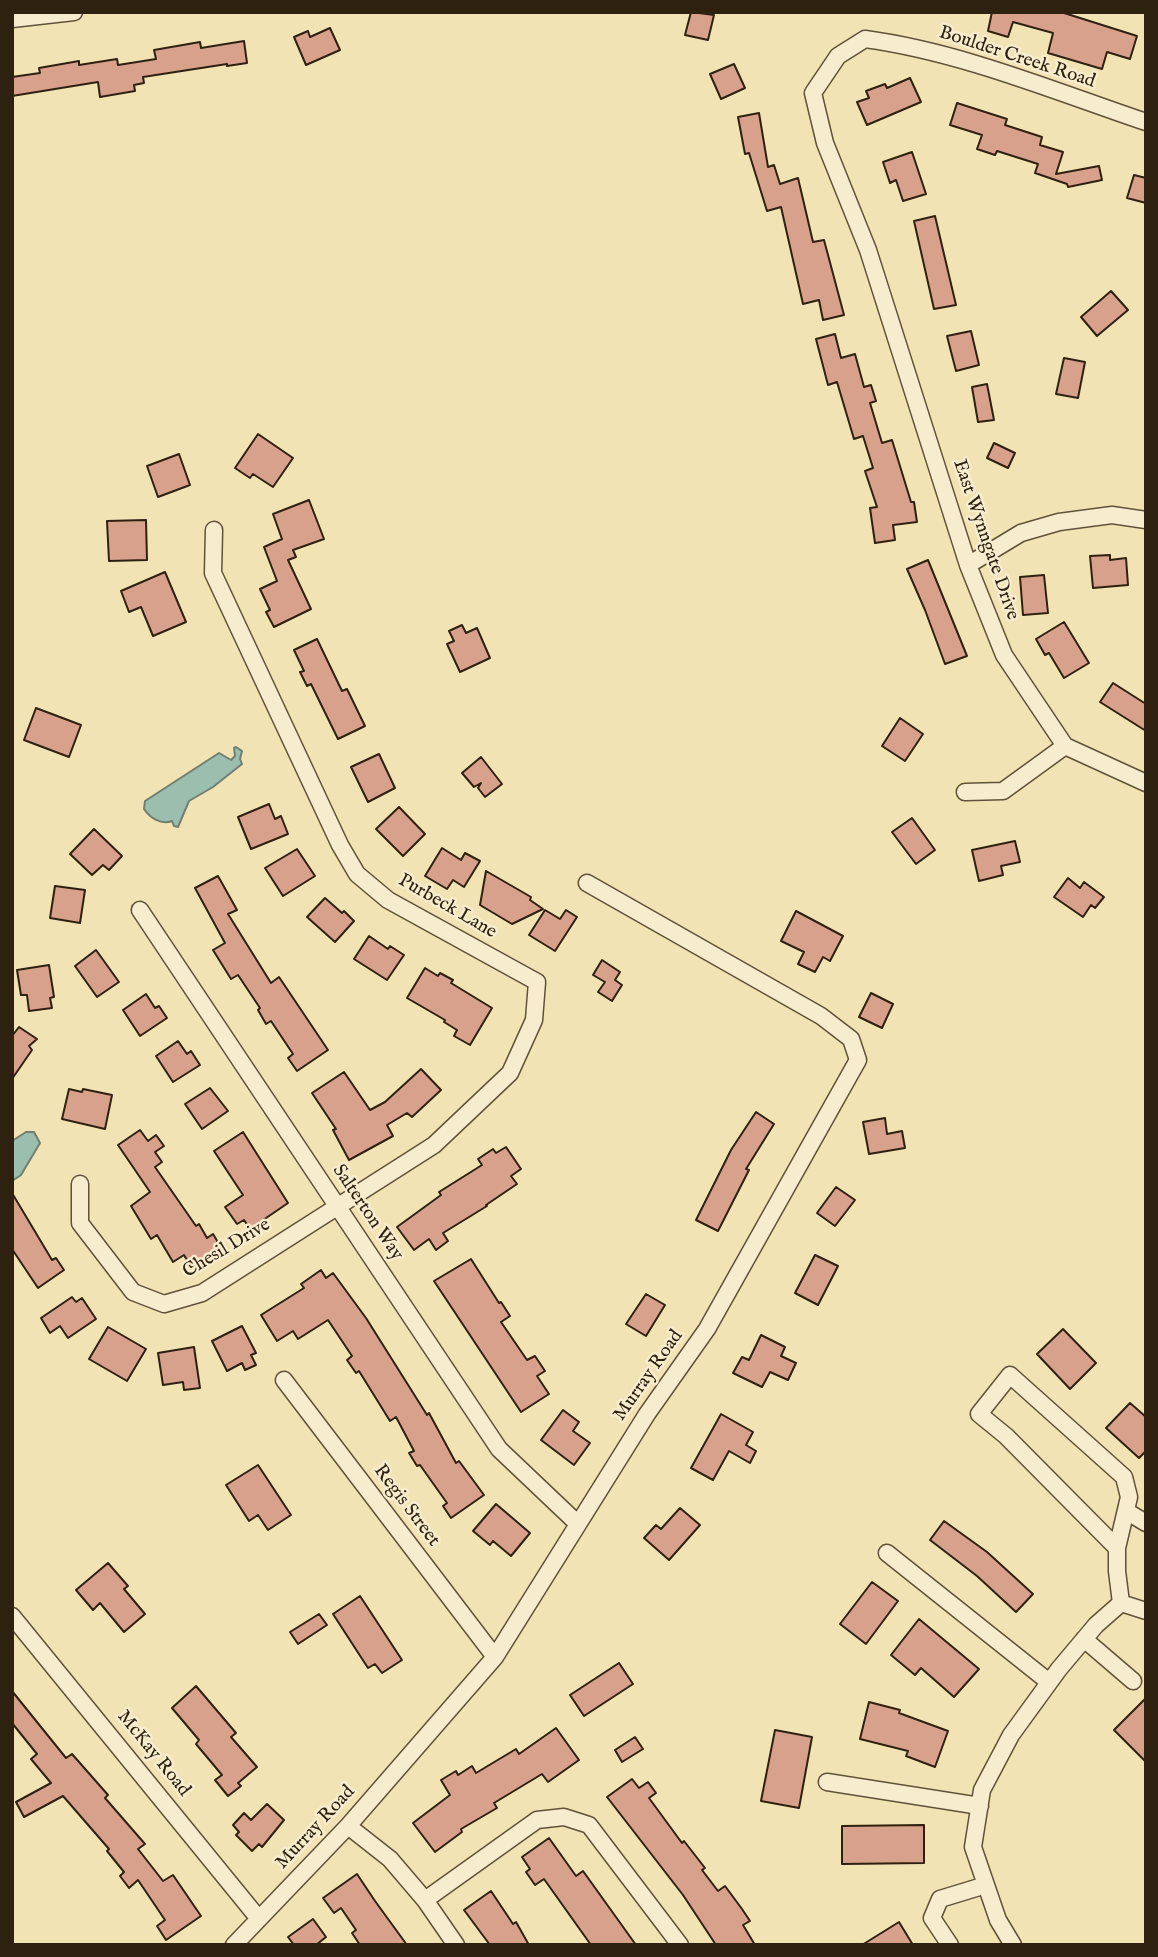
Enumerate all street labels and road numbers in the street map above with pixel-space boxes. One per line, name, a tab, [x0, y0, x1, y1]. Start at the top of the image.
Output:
street label: Boulder Creek Road	[936, 22, 1098, 94]
street label: East Wynngate Drive	[947, 457, 1023, 623]
street label: Purbeck Lane	[394, 870, 500, 944]
street label: Salterton Way	[327, 1161, 407, 1265]
street label: Chesil Drive	[179, 1214, 275, 1284]
street label: Murray Road	[609, 1326, 689, 1426]
street label: Regis Street	[368, 1461, 444, 1551]
street label: McKay Road	[111, 1706, 195, 1802]
street label: Murray Road	[272, 1781, 360, 1875]

